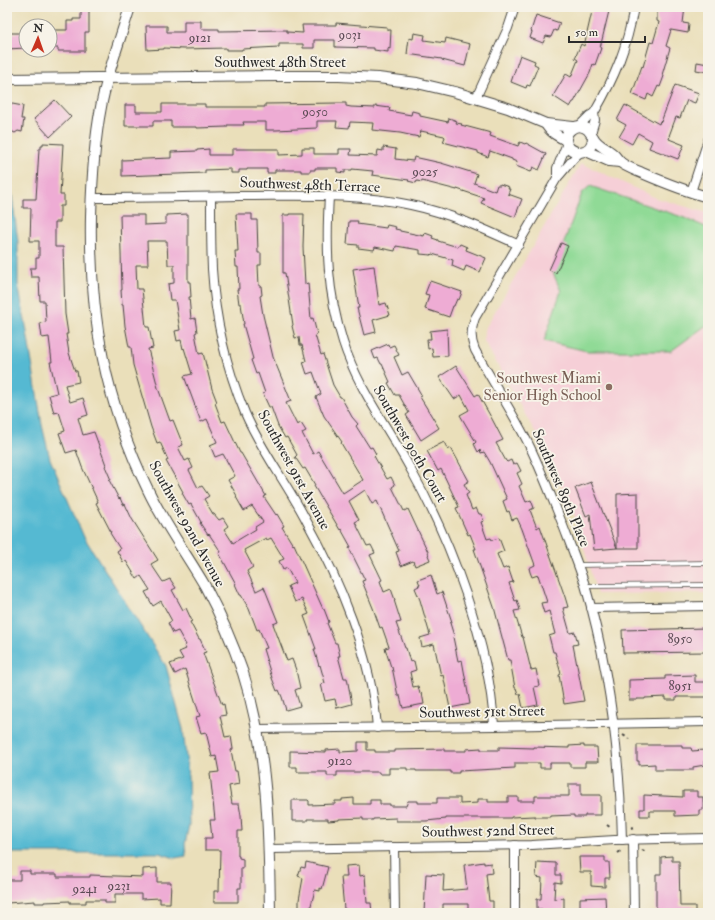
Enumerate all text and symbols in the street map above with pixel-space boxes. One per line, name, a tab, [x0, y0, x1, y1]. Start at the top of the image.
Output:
north arrow	[18, 18, 58, 58]
scale bar	[569, 18, 645, 44]
text: N	[32, 22, 45, 35]
text: 50 m	[575, 25, 599, 40]
house number: 9031	[338, 27, 362, 43]
house number: 9121	[188, 30, 212, 46]
street label: Southwest 48th Street	[214, 53, 346, 72]
house number: 9050	[301, 104, 328, 120]
house number: 9025	[411, 164, 438, 180]
street label: Southwest 48th Terrace	[239, 173, 381, 197]
place label: Southwest Miami Senior High School	[484, 369, 601, 405]
street label: Southwest 90th Court	[369, 382, 451, 506]
marker: Southwest Miami Senior High School	[604, 382, 614, 392]
street label: Southwest 91st Avenue	[253, 407, 335, 533]
street label: Southwest 89th Place	[528, 426, 594, 550]
street label: Southwest 92nd Avenue	[144, 458, 230, 590]
house number: 8950	[667, 631, 693, 647]
house number: 8951	[668, 678, 692, 694]
street label: Southwest 51st Street	[419, 701, 545, 723]
house number: 9120	[327, 753, 352, 769]
street label: Southwest 52nd Street	[421, 820, 555, 842]
house number: 9231	[107, 878, 131, 894]
house number: 9241	[72, 881, 98, 897]

